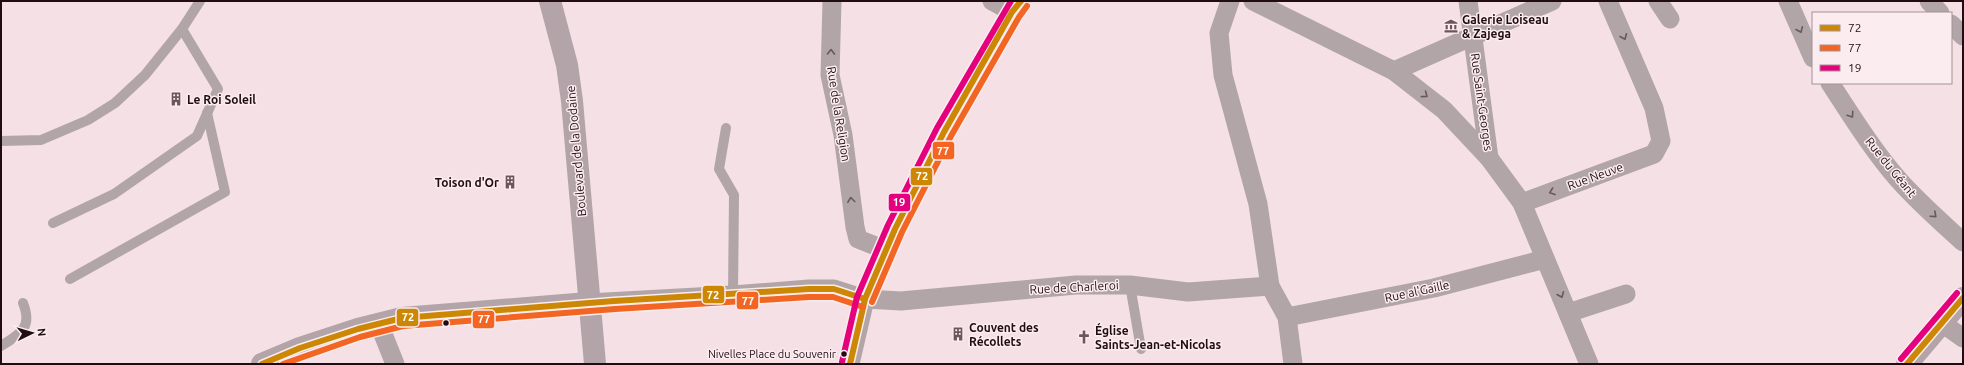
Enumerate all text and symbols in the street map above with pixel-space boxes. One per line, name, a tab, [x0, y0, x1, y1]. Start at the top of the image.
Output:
legend	[1812, 12, 1952, 84]
place label: Galerie Loiseau & Zajega	[1462, 13, 1549, 40]
museum icon: Galerie Loiseau & Zajega	[1443, 18, 1459, 34]
text: 72	[1848, 21, 1862, 34]
one-way arrow	[1795, 25, 1803, 33]
one-way arrow	[1619, 33, 1627, 40]
text: 77	[1848, 41, 1862, 54]
one-way arrow	[827, 49, 835, 55]
street label: Rue Saint-Georges	[1469, 52, 1495, 152]
text: 19	[1848, 61, 1862, 74]
street label: Rue de la Religion	[825, 66, 853, 162]
street label: Boulevard de la Dodaine	[564, 85, 588, 217]
one-way arrow	[1421, 90, 1428, 97]
building icon: Le Roi Soleil	[168, 91, 184, 107]
place label: Le Roi Soleil	[187, 93, 256, 106]
one-way arrow	[1846, 111, 1853, 118]
street label: Rue du Géant	[1863, 135, 1919, 200]
line badge: 77	[932, 141, 955, 160]
text: 77	[937, 145, 949, 157]
street label: Rue Neuve	[1565, 160, 1625, 192]
line badge: 72	[910, 167, 933, 186]
text: 72	[916, 170, 928, 182]
building icon: Toison d'Or	[502, 174, 518, 190]
place label: Toison d'Or	[435, 176, 499, 189]
one-way arrow	[1549, 187, 1556, 195]
line badge: 19	[888, 193, 911, 212]
text: 19	[893, 196, 905, 208]
one-way arrow	[847, 197, 856, 203]
one-way arrow	[1929, 211, 1937, 218]
street label: Rue de Charleroi	[1029, 278, 1119, 296]
street label: Rue al'Gaille	[1384, 278, 1450, 304]
line badge: 72	[702, 285, 725, 304]
text: 72	[707, 289, 719, 301]
line badge: 77	[736, 291, 759, 310]
one-way arrow	[1556, 291, 1564, 298]
text: 77	[742, 295, 754, 307]
line badge: 72	[396, 308, 419, 327]
line badge: 77	[472, 310, 495, 329]
text: 72	[402, 311, 414, 323]
north arrow	[12, 313, 52, 353]
text: 77	[478, 313, 490, 325]
unlabelled marker	[441, 318, 451, 328]
place label: Couvent des Récollets	[969, 321, 1039, 348]
place label: Église Saints-Jean-et-Nicolas	[1095, 322, 1221, 351]
building icon: Couvent des Récollets	[950, 326, 966, 342]
text: N	[36, 328, 48, 337]
church icon: Église Saints-Jean-et-Nicolas	[1076, 329, 1092, 345]
place label: Nivelles Place du Souvenir	[708, 348, 837, 360]
marker: Nivelles Place du Souvenir	[839, 349, 849, 359]

